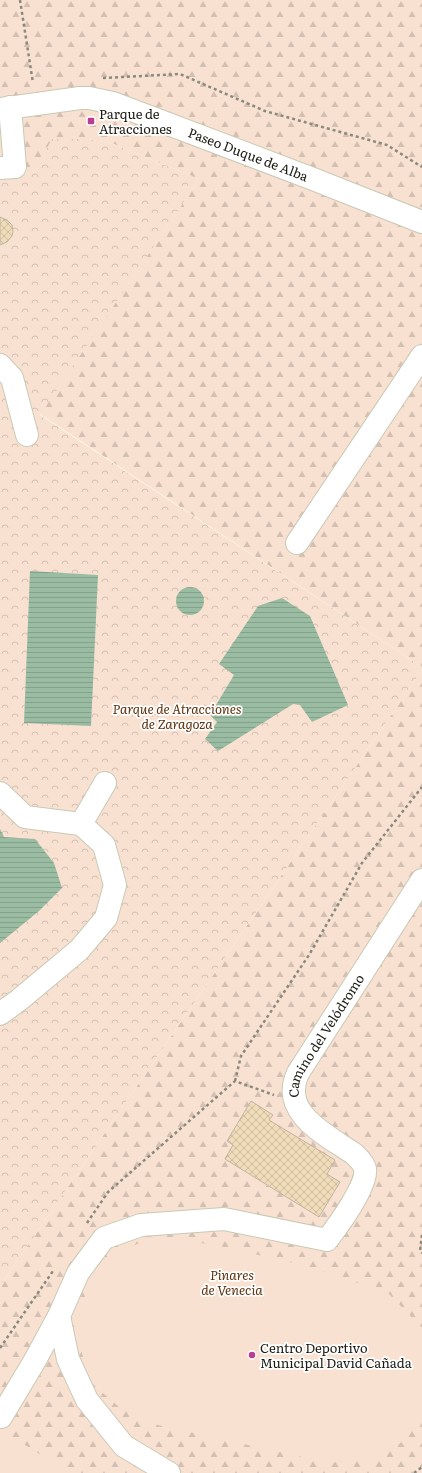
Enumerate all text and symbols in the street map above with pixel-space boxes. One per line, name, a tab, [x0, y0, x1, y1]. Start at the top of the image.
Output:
place label: Parque de Atracciones	[99, 104, 172, 138]
marker: Parque de Atracciones	[86, 116, 96, 126]
street label: Paseo Duque de Alba	[186, 122, 311, 185]
park label: Parque de Atracciones de Zaragoza	[113, 699, 242, 733]
street label: Camino del Velódromo	[283, 970, 369, 1098]
park label: Pinares de Venecia	[201, 1265, 263, 1299]
place label: Centro Deportivo Municipal David Cañada	[260, 1338, 412, 1372]
marker: Centro Deportivo Municipal David Cañada	[247, 1350, 257, 1360]

